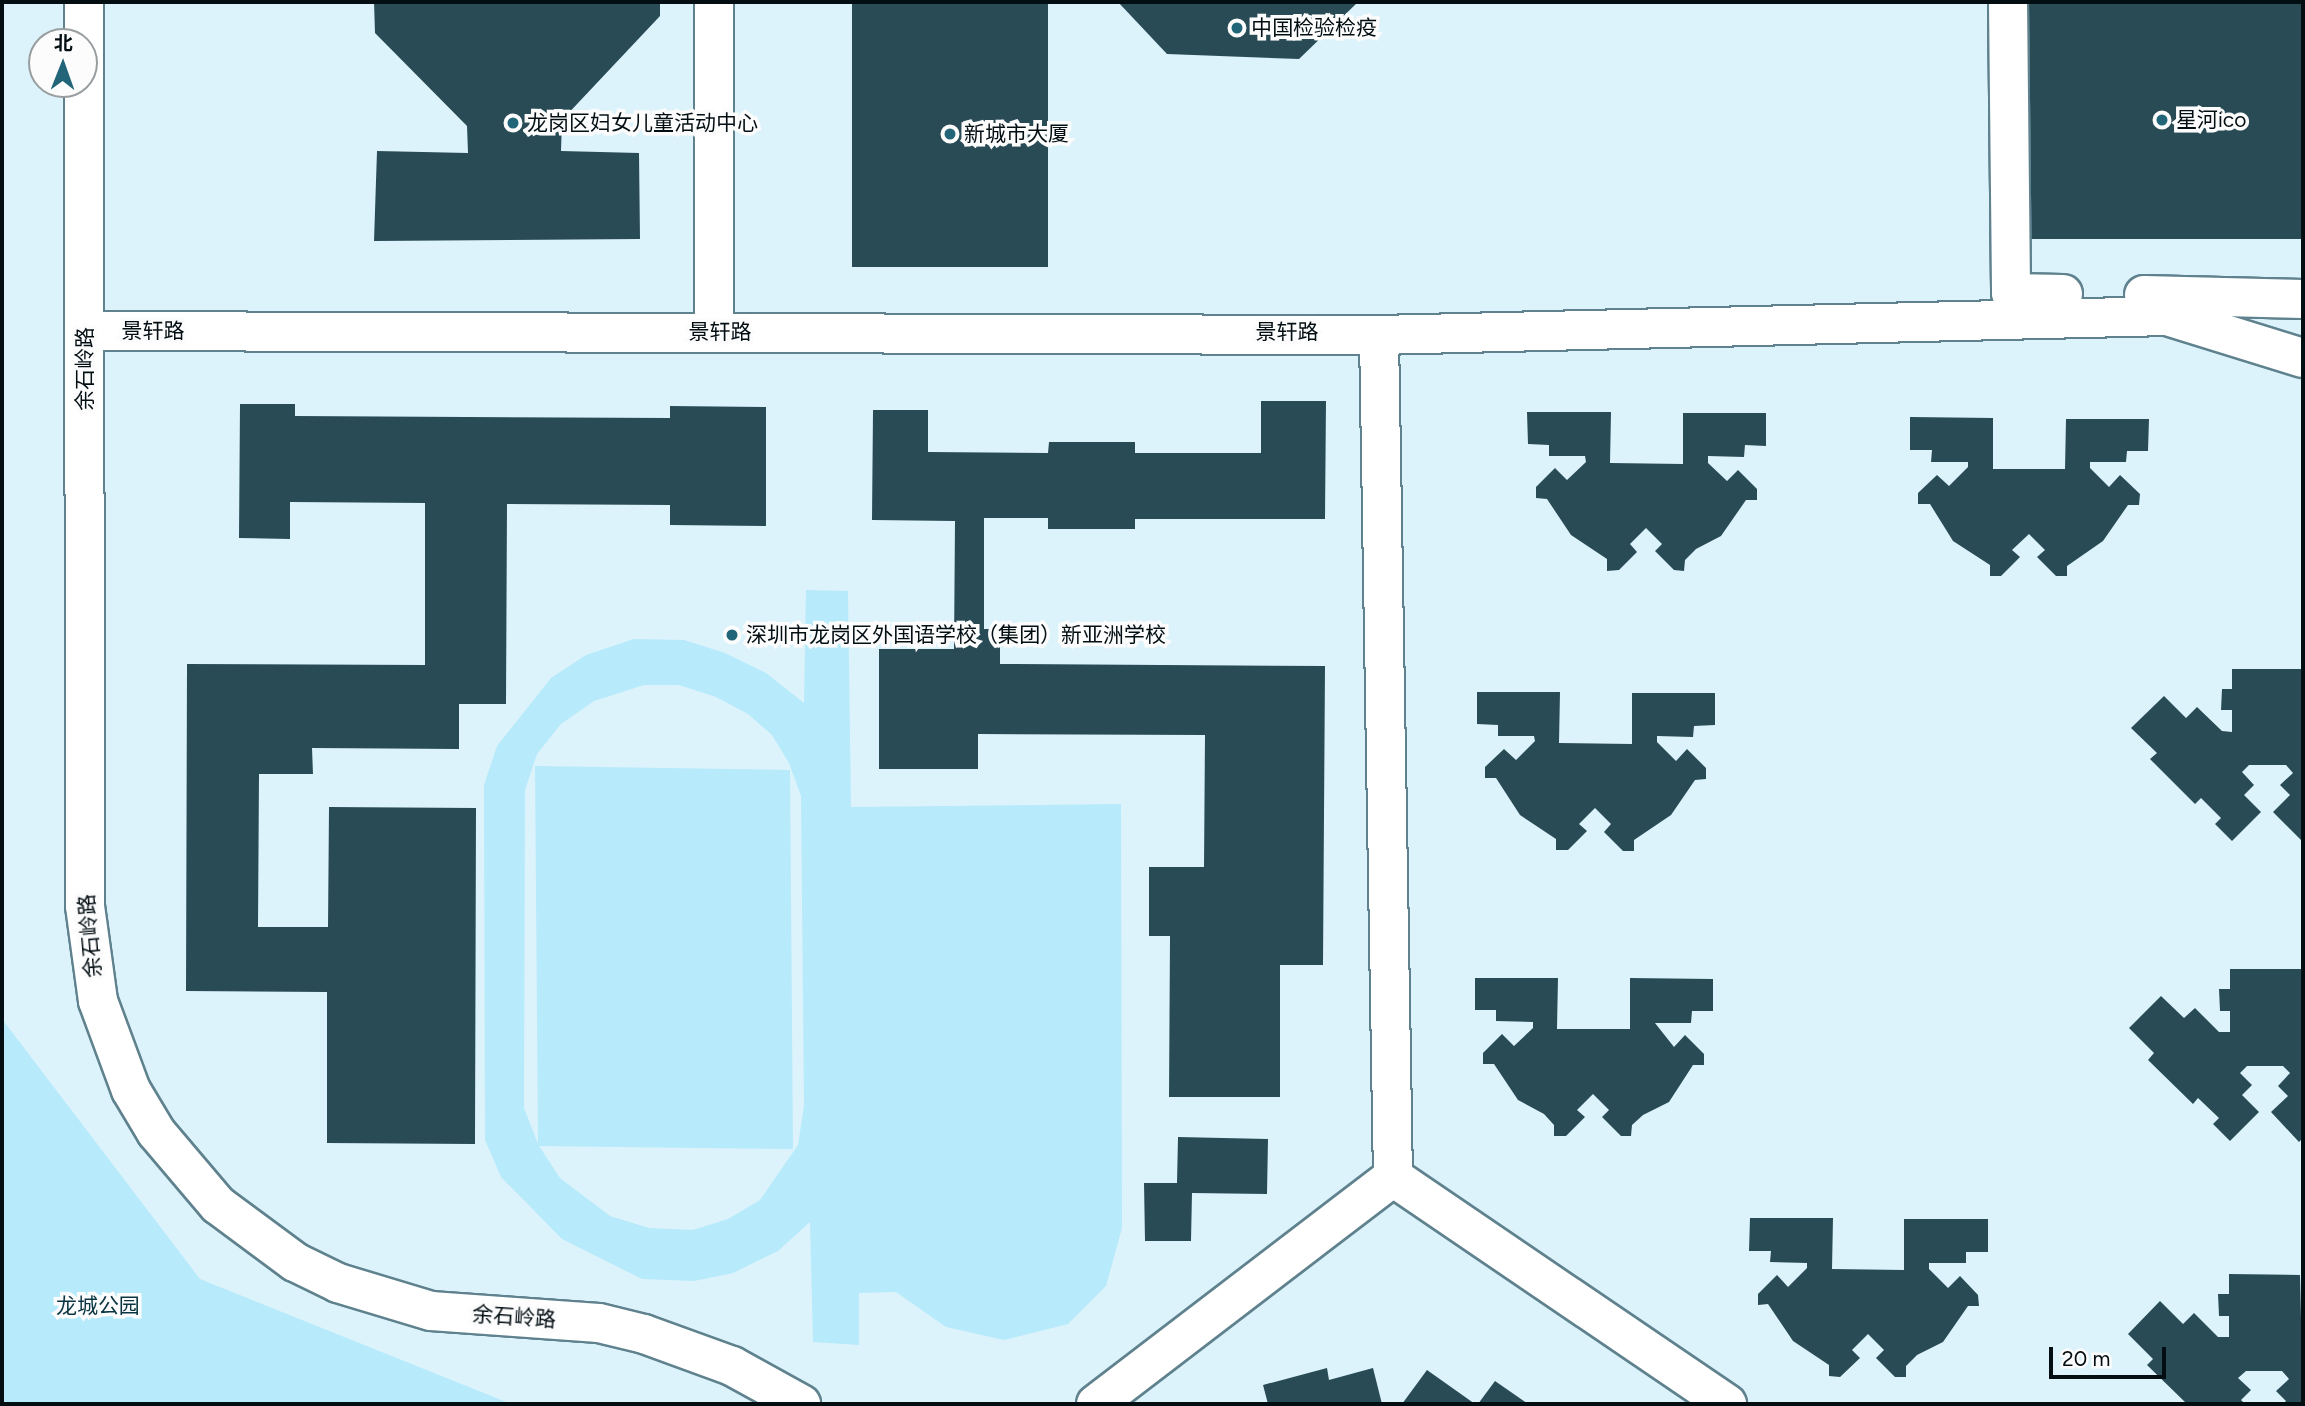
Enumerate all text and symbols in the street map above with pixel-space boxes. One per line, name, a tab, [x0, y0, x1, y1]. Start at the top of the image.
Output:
place label: 中国检验检疫	[1251, 15, 1377, 41]
marker: 中国检验检疫	[1229, 20, 1245, 36]
north arrow	[28, 28, 98, 98]
text: 北	[54, 32, 73, 55]
place label: 星河ico	[2176, 107, 2246, 133]
place label: 龙岗区妇女儿童活动中心	[527, 110, 758, 136]
marker: 星河ico	[2154, 112, 2170, 128]
marker: 龙岗区妇女儿童活动中心	[505, 115, 521, 131]
place label: 新城市大厦	[964, 121, 1069, 147]
marker: 新城市大厦	[942, 126, 958, 142]
street label: 景轩路	[122, 318, 184, 344]
street label: 景轩路	[689, 319, 751, 345]
street label: 景轩路	[1256, 319, 1318, 345]
street label: 余石岭路	[72, 327, 98, 411]
place label: 深圳市龙岗区外国语学校（集团）新亚洲学校	[746, 622, 1166, 648]
marker: 深圳市龙岗区外国语学校（集团）新亚洲学校	[724, 627, 740, 643]
street label: 余石岭路	[74, 893, 106, 979]
park label: 龙城公园	[56, 1293, 140, 1319]
street label: 余石岭路	[471, 1302, 557, 1332]
scale bar	[2053, 1332, 2170, 1376]
text: 20 m	[2062, 1346, 2110, 1371]

